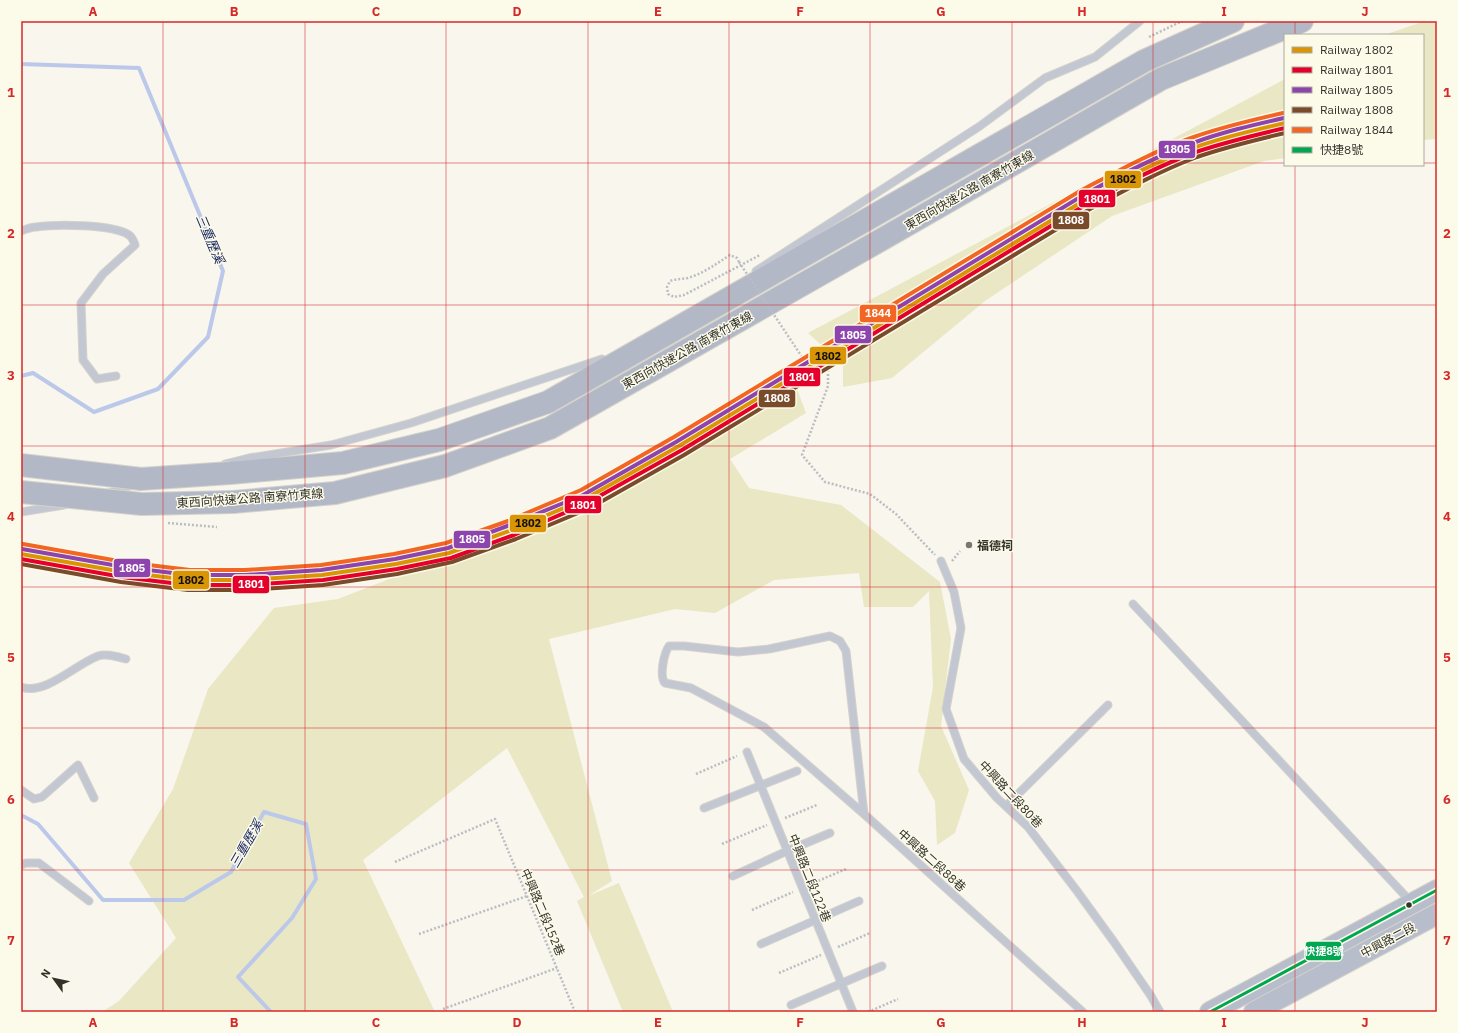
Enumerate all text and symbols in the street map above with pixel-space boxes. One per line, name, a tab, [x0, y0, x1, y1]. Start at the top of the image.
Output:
text: A	[89, 3, 98, 20]
text: B	[230, 3, 239, 20]
text: C	[372, 3, 381, 20]
text: D	[512, 3, 522, 20]
text: E	[654, 3, 662, 20]
text: F	[796, 3, 804, 20]
text: G	[936, 3, 946, 20]
text: H	[1077, 3, 1087, 20]
text: I	[1221, 3, 1227, 20]
text: J	[1361, 3, 1369, 20]
legend	[1284, 34, 1424, 166]
text: Railway 1802	[1320, 42, 1393, 57]
text: Railway 1801	[1320, 62, 1393, 77]
text: Railway 1805	[1320, 82, 1393, 97]
text: 1	[7, 84, 15, 101]
text: 1	[1443, 84, 1451, 101]
text: Railway 1808	[1320, 102, 1393, 117]
text: Railway 1844	[1320, 122, 1393, 137]
line badge: 1805	[1158, 140, 1196, 159]
text: 1805	[1164, 142, 1191, 156]
text: 快捷8號	[1320, 142, 1363, 157]
street label: 東西向快速公路 南寮竹東線	[902, 147, 1036, 233]
line badge: 1802	[1104, 170, 1142, 189]
text: 1802	[1110, 172, 1137, 186]
line badge: 1801	[1078, 189, 1116, 208]
text: 1801	[1084, 192, 1111, 206]
line badge: 1808	[1052, 211, 1090, 230]
water label: 三重歷溪	[192, 212, 229, 268]
text: 1808	[1058, 213, 1085, 227]
text: 2	[7, 225, 15, 242]
text: 2	[1443, 225, 1451, 242]
line badge: 1844	[859, 304, 897, 323]
text: 1844	[865, 306, 892, 320]
street label: 東西向快速公路 南寮竹東線	[619, 308, 755, 392]
line badge: 1805	[834, 325, 872, 344]
text: 1805	[840, 328, 867, 342]
line badge: 1802	[809, 346, 847, 365]
text: 1802	[815, 349, 842, 363]
text: 3	[7, 367, 15, 384]
line badge: 1801	[783, 367, 821, 387]
text: 3	[1443, 367, 1451, 384]
text: 1801	[789, 370, 816, 384]
line badge: 1808	[758, 389, 796, 408]
text: 1808	[764, 391, 791, 405]
street label: 東西向快速公路 南寮竹東線	[176, 485, 324, 511]
line badge: 1801	[564, 495, 602, 514]
text: 1801	[570, 498, 597, 512]
text: 4	[7, 508, 15, 525]
text: 4	[1443, 508, 1451, 525]
line badge: 1802	[509, 514, 547, 533]
text: 1802	[515, 516, 542, 530]
line badge: 1805	[453, 530, 491, 549]
text: 1805	[459, 532, 486, 546]
place label: 福德祠	[977, 538, 1013, 553]
marker: 福德祠	[964, 540, 974, 550]
line badge: 1805	[113, 558, 151, 578]
text: 1805	[119, 561, 146, 575]
line badge: 1802	[172, 570, 210, 590]
text: 1802	[178, 573, 205, 587]
line badge: 1801	[232, 575, 270, 594]
text: 1801	[238, 577, 265, 591]
text: 5	[7, 649, 15, 666]
text: 5	[1443, 649, 1451, 666]
street label: 中興路二段80巷	[976, 757, 1046, 831]
text: 6	[7, 791, 15, 808]
text: 6	[1443, 791, 1451, 808]
water label: 三重歷溪	[226, 816, 267, 871]
street label: 中興路二段88巷	[895, 826, 969, 894]
street label: 中興路二段122巷	[786, 832, 834, 924]
street label: 中興路二段152巷	[518, 866, 568, 958]
unlabelled marker	[1404, 900, 1414, 910]
street label: 中興路二段	[1358, 919, 1418, 961]
text: 7	[7, 932, 15, 949]
text: 7	[1443, 932, 1451, 949]
line badge: 快捷8號	[1305, 941, 1342, 961]
text: 快捷8號	[1304, 944, 1344, 958]
north arrow	[34, 959, 74, 999]
text: N	[38, 966, 54, 981]
text: A	[89, 1014, 98, 1031]
text: B	[230, 1014, 239, 1031]
text: C	[372, 1014, 381, 1031]
text: D	[512, 1014, 522, 1031]
text: E	[654, 1014, 662, 1031]
text: F	[796, 1014, 804, 1031]
text: G	[936, 1014, 946, 1031]
text: H	[1077, 1014, 1087, 1031]
text: I	[1221, 1014, 1227, 1031]
text: J	[1361, 1014, 1369, 1031]

